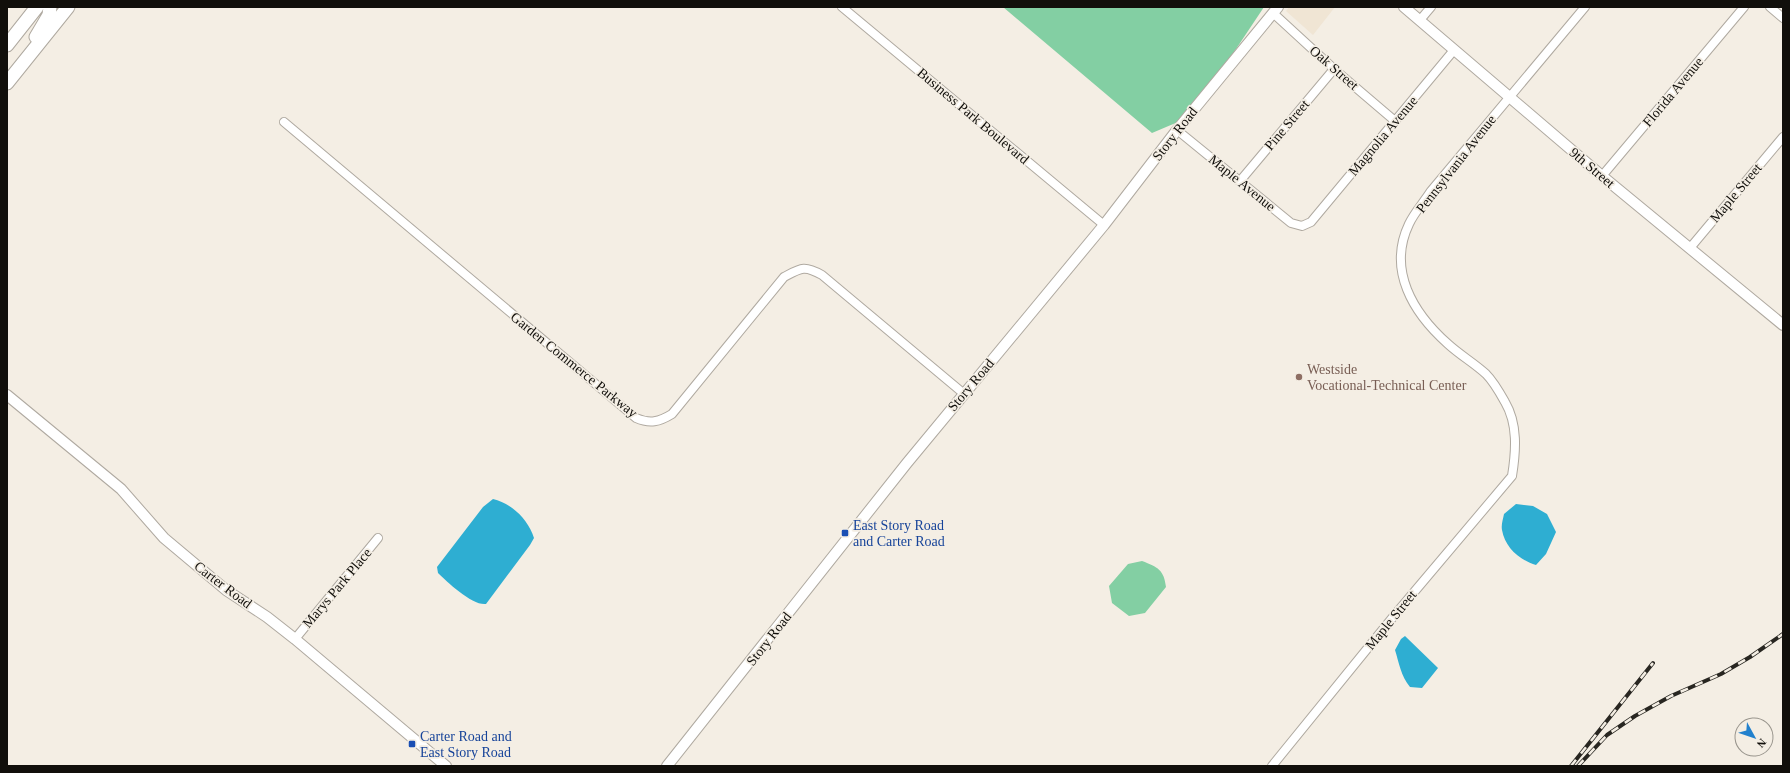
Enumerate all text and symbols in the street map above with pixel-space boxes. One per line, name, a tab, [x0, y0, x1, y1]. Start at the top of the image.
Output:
street label: Oak Street	[1307, 43, 1361, 93]
street label: Florida Avenue	[1640, 54, 1706, 130]
street label: Business Park Boulevard	[914, 65, 1032, 167]
street label: Magnolia Avenue	[1345, 93, 1421, 179]
street label: Pine Street	[1262, 97, 1312, 153]
street label: Story Road	[1150, 104, 1200, 164]
street label: Pennsylvania Avenue	[1413, 112, 1499, 216]
street label: 9th Street	[1566, 145, 1618, 191]
street label: Maple Avenue	[1206, 152, 1278, 214]
street label: Maple Street	[1707, 161, 1765, 225]
street label: Garden Commerce Parkway	[508, 309, 640, 421]
street label: Story Road	[945, 356, 997, 414]
place label: Westside Vocational-Technical Center	[1307, 362, 1467, 393]
marker: Westside Vocational-Technical Center	[1294, 372, 1304, 382]
place label: East Story Road and Carter Road	[853, 518, 945, 549]
marker: East Story Road and Carter Road	[840, 528, 850, 538]
street label: Marys Park Place	[300, 545, 374, 631]
street label: Carter Road	[191, 559, 255, 611]
street label: Maple Street	[1363, 587, 1420, 653]
street label: Story Road	[744, 609, 794, 669]
north arrow	[1734, 717, 1774, 757]
place label: Carter Road and East Story Road	[420, 729, 512, 760]
text: N	[1754, 737, 1769, 750]
marker: Carter Road and East Story Road	[407, 739, 417, 749]

